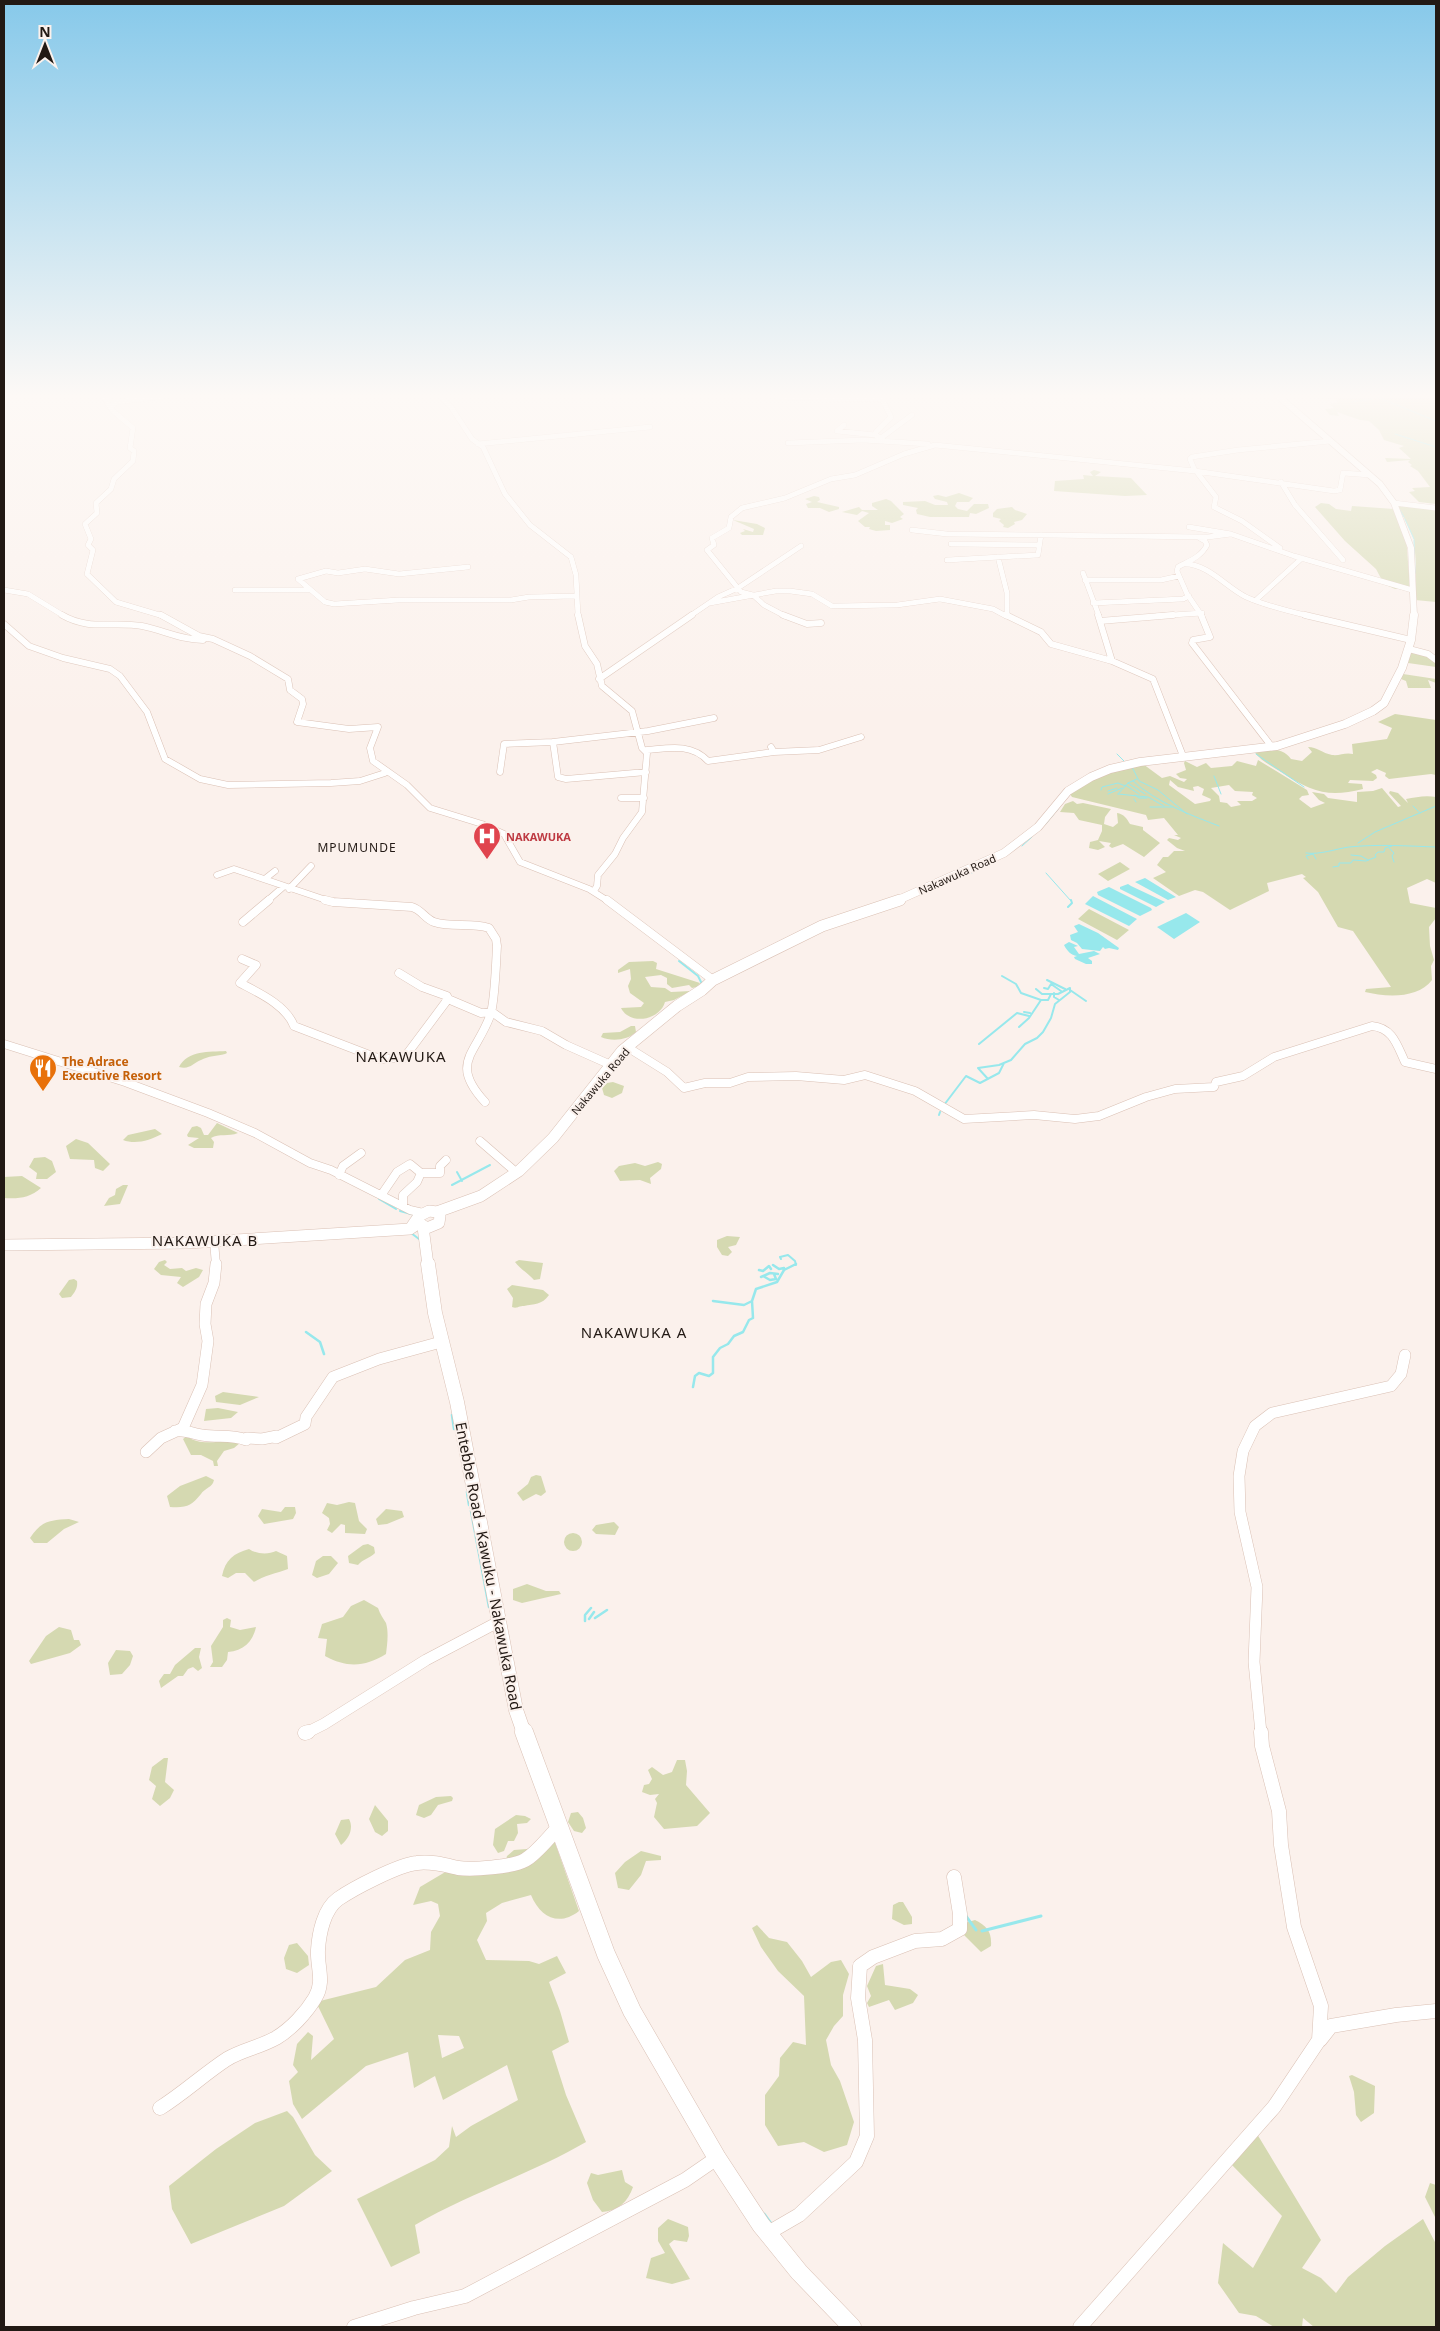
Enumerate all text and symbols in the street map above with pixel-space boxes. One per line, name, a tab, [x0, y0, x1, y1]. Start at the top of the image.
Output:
north arrow	[20, 20, 70, 70]
text: N	[39, 22, 51, 41]
hospital icon: NAKAWUKA	[472, 821, 502, 860]
place label: NAKAWUKA	[506, 829, 571, 844]
district label: MPUMUNDE	[317, 839, 397, 856]
street label: Nakawuka Road	[916, 850, 998, 898]
street label: Nakawuka Road	[567, 1044, 633, 1118]
district label: NAKAWUKA	[355, 1046, 447, 1066]
restaurant icon: The Adrace Executive Resort	[28, 1053, 58, 1092]
place label: The Adrace Executive Resort	[62, 1053, 162, 1084]
district label: NAKAWUKA B	[152, 1230, 258, 1250]
district label: NAKAWUKA A	[581, 1322, 687, 1342]
street label: Entebbe Road - Kawuku - Nakawuka Road	[451, 1420, 527, 1712]

